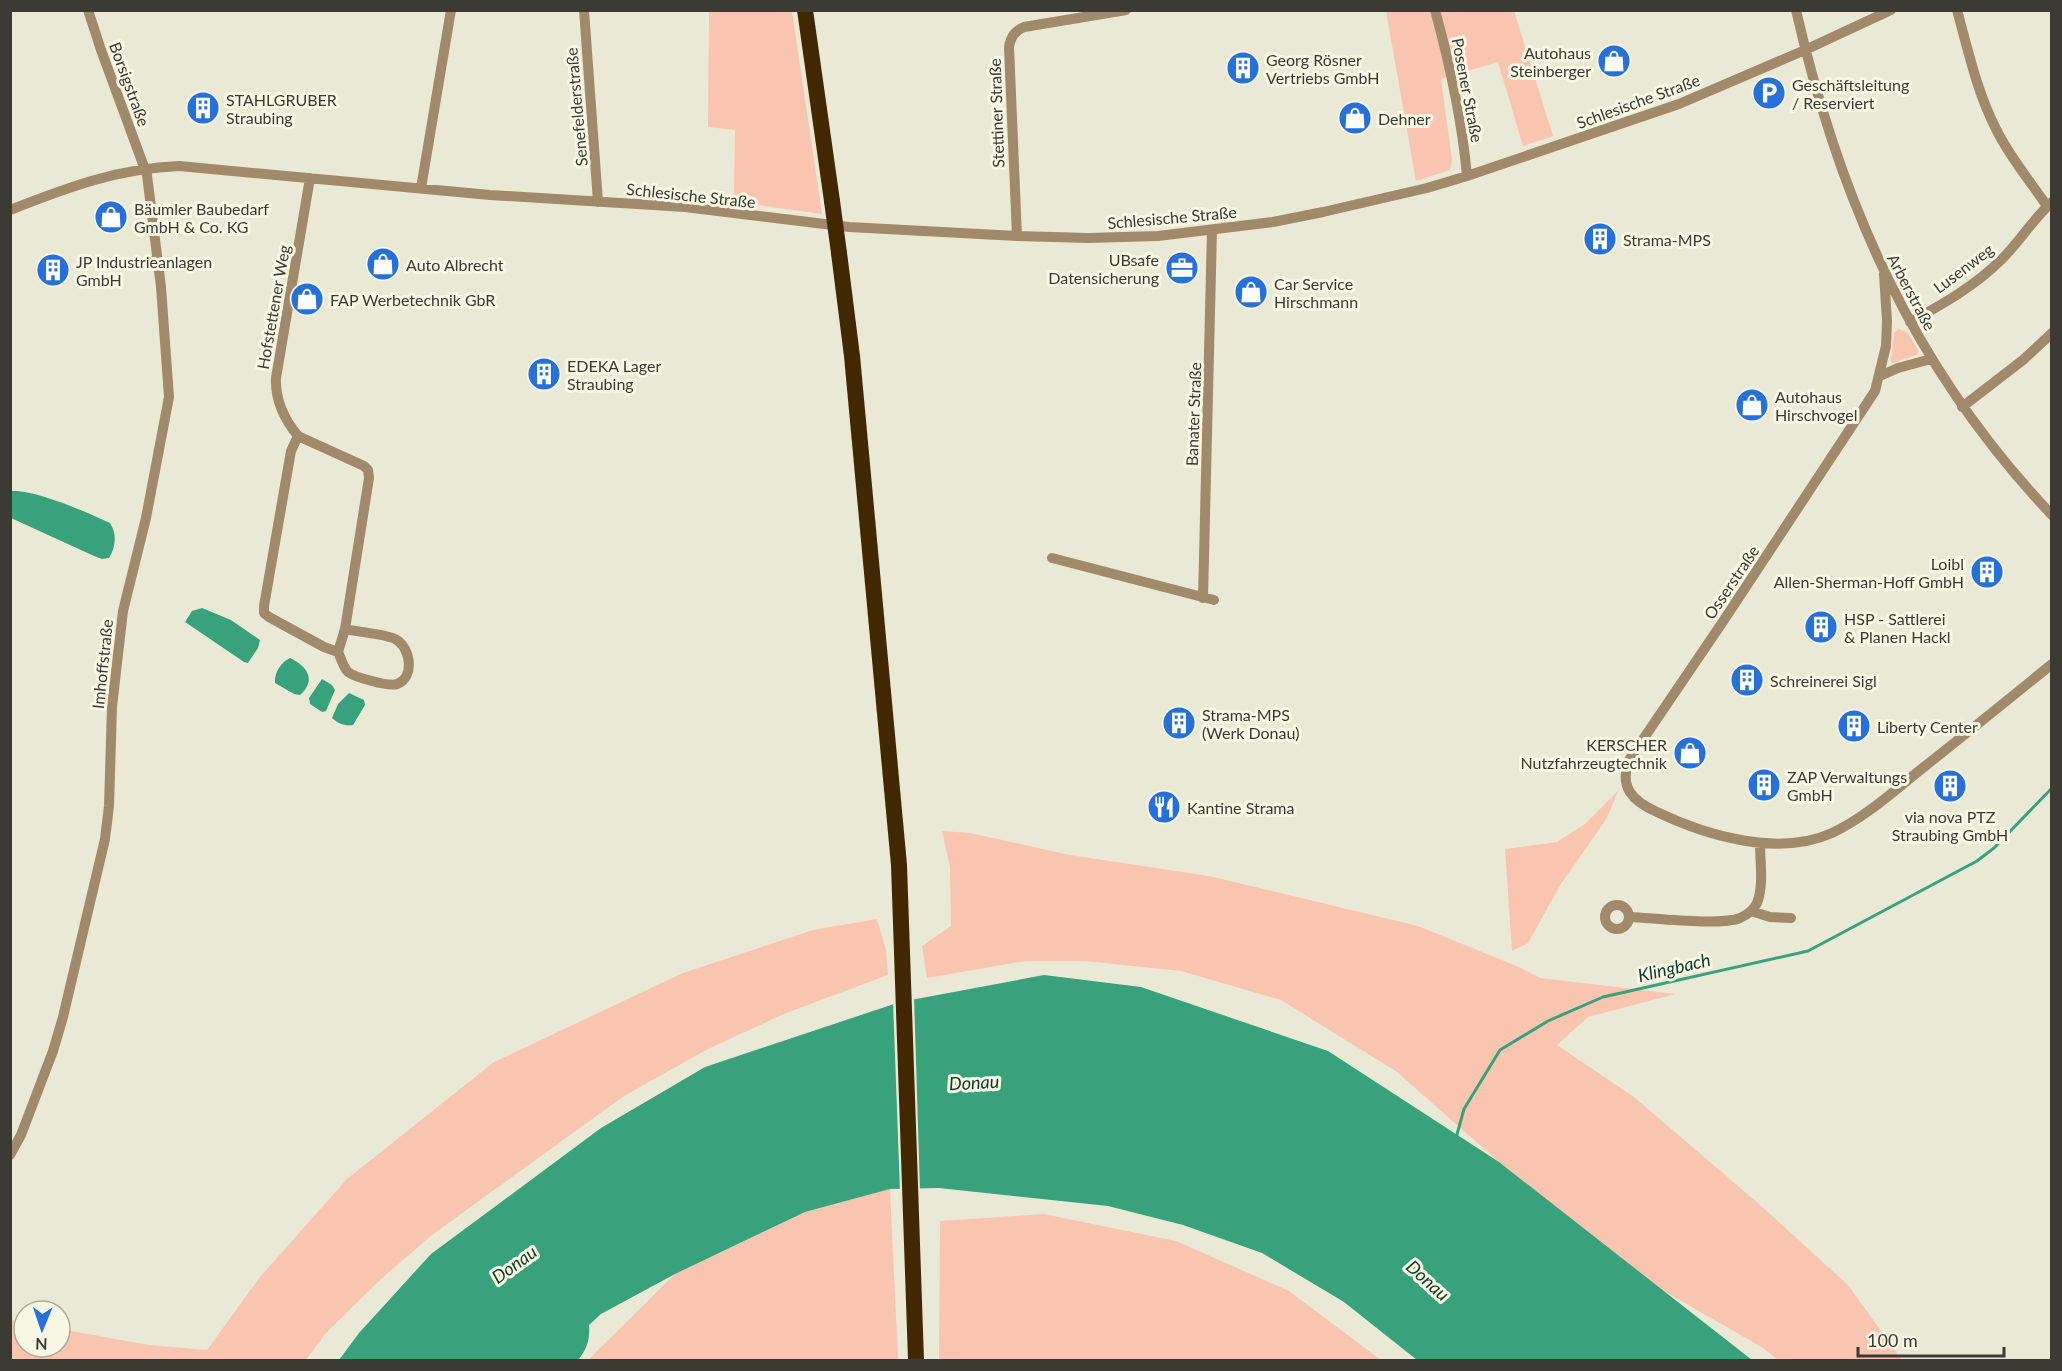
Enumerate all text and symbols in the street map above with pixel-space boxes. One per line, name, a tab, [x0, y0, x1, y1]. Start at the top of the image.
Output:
street label: Posener Straße	[1449, 36, 1487, 144]
street label: Borsigstraße	[106, 39, 154, 129]
place label: Autohaus Steinberger	[1510, 43, 1591, 80]
shop icon: Autohaus Steinberger	[1596, 43, 1632, 79]
street label: Senefelderstraße	[561, 47, 591, 167]
building icon: Georg Rösner Vertriebs GmbH	[1225, 50, 1261, 86]
place label: Georg Rösner Vertriebs GmbH	[1266, 50, 1379, 87]
street label: Stettiner Straße	[985, 58, 1007, 168]
street label: Schlesische Straße	[1574, 70, 1702, 132]
parking icon: Geschäftsleitung / Reserviert	[1751, 75, 1787, 111]
place label: Geschäftsleitung / Reserviert	[1792, 75, 1909, 112]
building icon: STAHLGRUBER Straubing	[185, 90, 221, 126]
place label: STAHLGRUBER Straubing	[226, 90, 337, 127]
shop icon: Dehner	[1337, 100, 1373, 136]
place label: Dehner	[1378, 109, 1431, 128]
street label: Schlesische Straße	[626, 179, 756, 211]
shop icon: Bäumler Baubedarf GmbH & Co. KG	[93, 199, 129, 235]
place label: Bäumler Baubedarf GmbH & Co. KG	[134, 199, 269, 236]
street label: Schlesische Straße	[1107, 202, 1237, 232]
building icon: Strama-MPS	[1582, 221, 1618, 257]
place label: Strama-MPS	[1623, 230, 1711, 249]
street label: Lusenweg	[1929, 239, 1997, 297]
street label: Hofstettener Weg	[253, 243, 293, 371]
shop icon: Auto Albrecht	[365, 246, 401, 282]
place label: UBsafe Datensicherung	[1048, 250, 1159, 287]
office icon: UBsafe Datensicherung	[1164, 250, 1200, 286]
street label: Arberstraße	[1884, 251, 1940, 333]
building icon: JP Industrieanlagen GmbH	[35, 252, 71, 288]
place label: JP Industrieanlagen GmbH	[76, 252, 212, 289]
place label: Auto Albrecht	[406, 255, 504, 274]
shop icon: Car Service Hirschmann	[1233, 274, 1269, 310]
place label: Car Service Hirschmann	[1274, 274, 1358, 311]
shop icon: FAP Werbetechnik GbR	[289, 281, 325, 317]
place label: FAP Werbetechnik GbR	[330, 290, 495, 309]
building icon: EDEKA Lager Straubing	[526, 356, 562, 392]
place label: EDEKA Lager Straubing	[567, 356, 661, 393]
street label: Banater Straße	[1182, 362, 1204, 466]
shop icon: Autohaus Hirschvogel	[1734, 387, 1770, 423]
place label: Autohaus Hirschvogel	[1775, 387, 1858, 424]
street label: Osserstraße	[1699, 542, 1763, 622]
place label: Loibl Allen-Sherman-Hoff GmbH	[1774, 554, 1964, 591]
building icon: Loibl Allen-Sherman-Hoff GmbH	[1969, 554, 2005, 590]
building icon: HSP - Sattlerei & Planen Hackl	[1803, 609, 1839, 645]
place label: HSP - Sattlerei & Planen Hackl	[1844, 609, 1951, 646]
street label: Imhoffstraße	[88, 618, 116, 710]
building icon: Schreinerei Sigl	[1729, 662, 1765, 698]
place label: Schreinerei Sigl	[1770, 671, 1877, 690]
building icon: Strama-MPS (Werk Donau)	[1161, 705, 1197, 741]
place label: Strama-MPS (Werk Donau)	[1202, 705, 1300, 742]
building icon: Liberty Center	[1836, 708, 1872, 744]
place label: Liberty Center	[1877, 717, 1978, 736]
place label: KERSCHER Nutzfahrzeugtechnik	[1520, 735, 1668, 772]
shop icon: KERSCHER Nutzfahrzeugtechnik	[1672, 735, 1708, 771]
building icon: ZAP Verwaltungs GmbH	[1746, 767, 1782, 803]
place label: ZAP Verwaltungs GmbH	[1787, 767, 1907, 804]
building icon: via nova PTZ Straubing GmbH	[1932, 768, 1968, 804]
restaurant icon: Kantine Strama	[1146, 789, 1182, 825]
place label: Kantine Strama	[1187, 798, 1294, 817]
place label: via nova PTZ Straubing GmbH	[1892, 807, 2008, 844]
water label: Klingbach	[1635, 948, 1713, 986]
water label: Donau	[948, 1070, 1000, 1094]
water label: Donau	[487, 1240, 541, 1288]
water label: Donau	[1402, 1255, 1454, 1305]
north arrow	[12, 1299, 72, 1359]
scale bar	[1858, 1320, 2004, 1358]
text: 100 m	[1867, 1329, 1918, 1351]
text: N	[35, 1335, 48, 1354]

